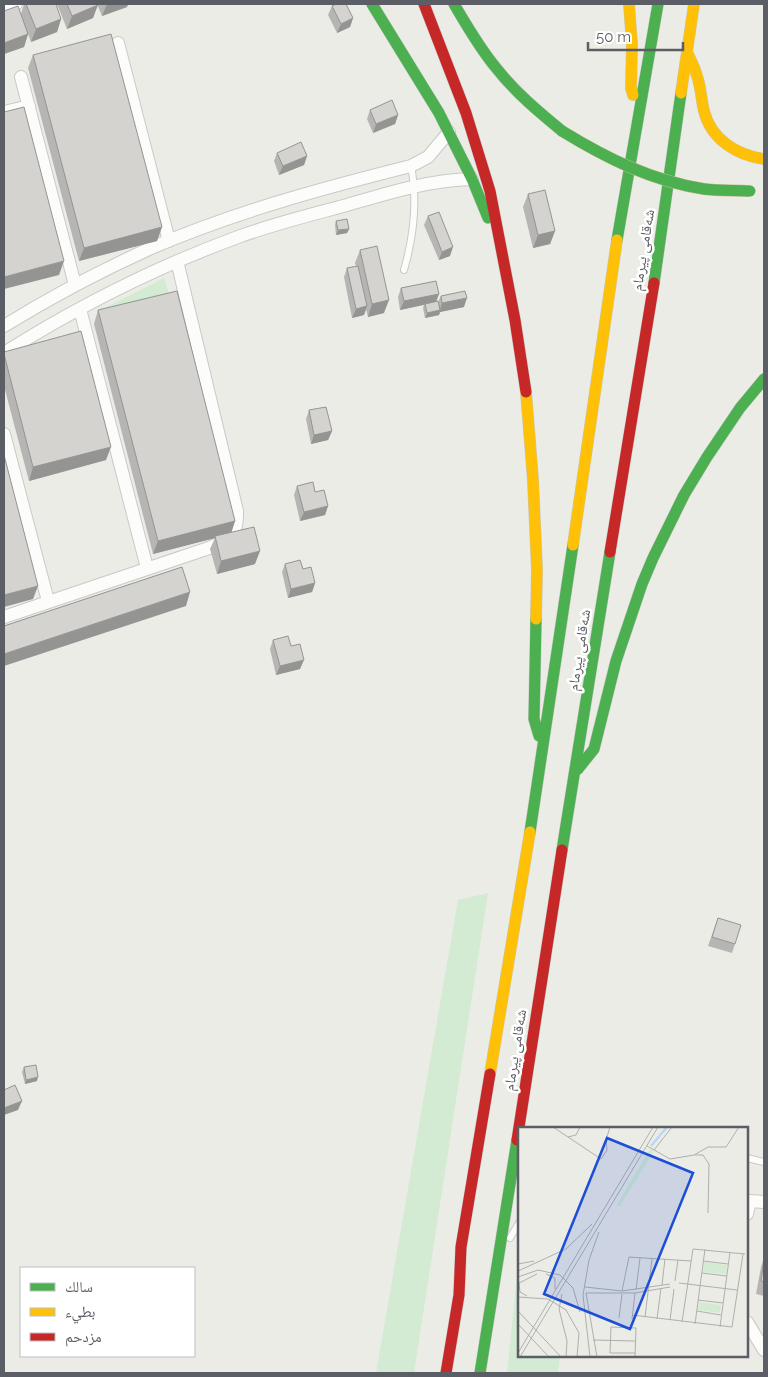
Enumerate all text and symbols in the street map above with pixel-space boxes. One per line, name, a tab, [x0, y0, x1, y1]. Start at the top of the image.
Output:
scale bar	[588, 20, 683, 52]
text: 50 m	[596, 28, 631, 46]
street label: شەقامی پیرمام	[628, 208, 659, 292]
street label: شەقامی پیرمام	[564, 608, 595, 692]
street label: شەقامی پیرمام	[500, 1008, 531, 1092]
inset map	[518, 1127, 748, 1357]
legend	[20, 1267, 195, 1357]
text: سالك	[65, 1278, 93, 1296]
text: بطيء	[65, 1303, 95, 1324]
text: مزدحم	[65, 1328, 102, 1347]

